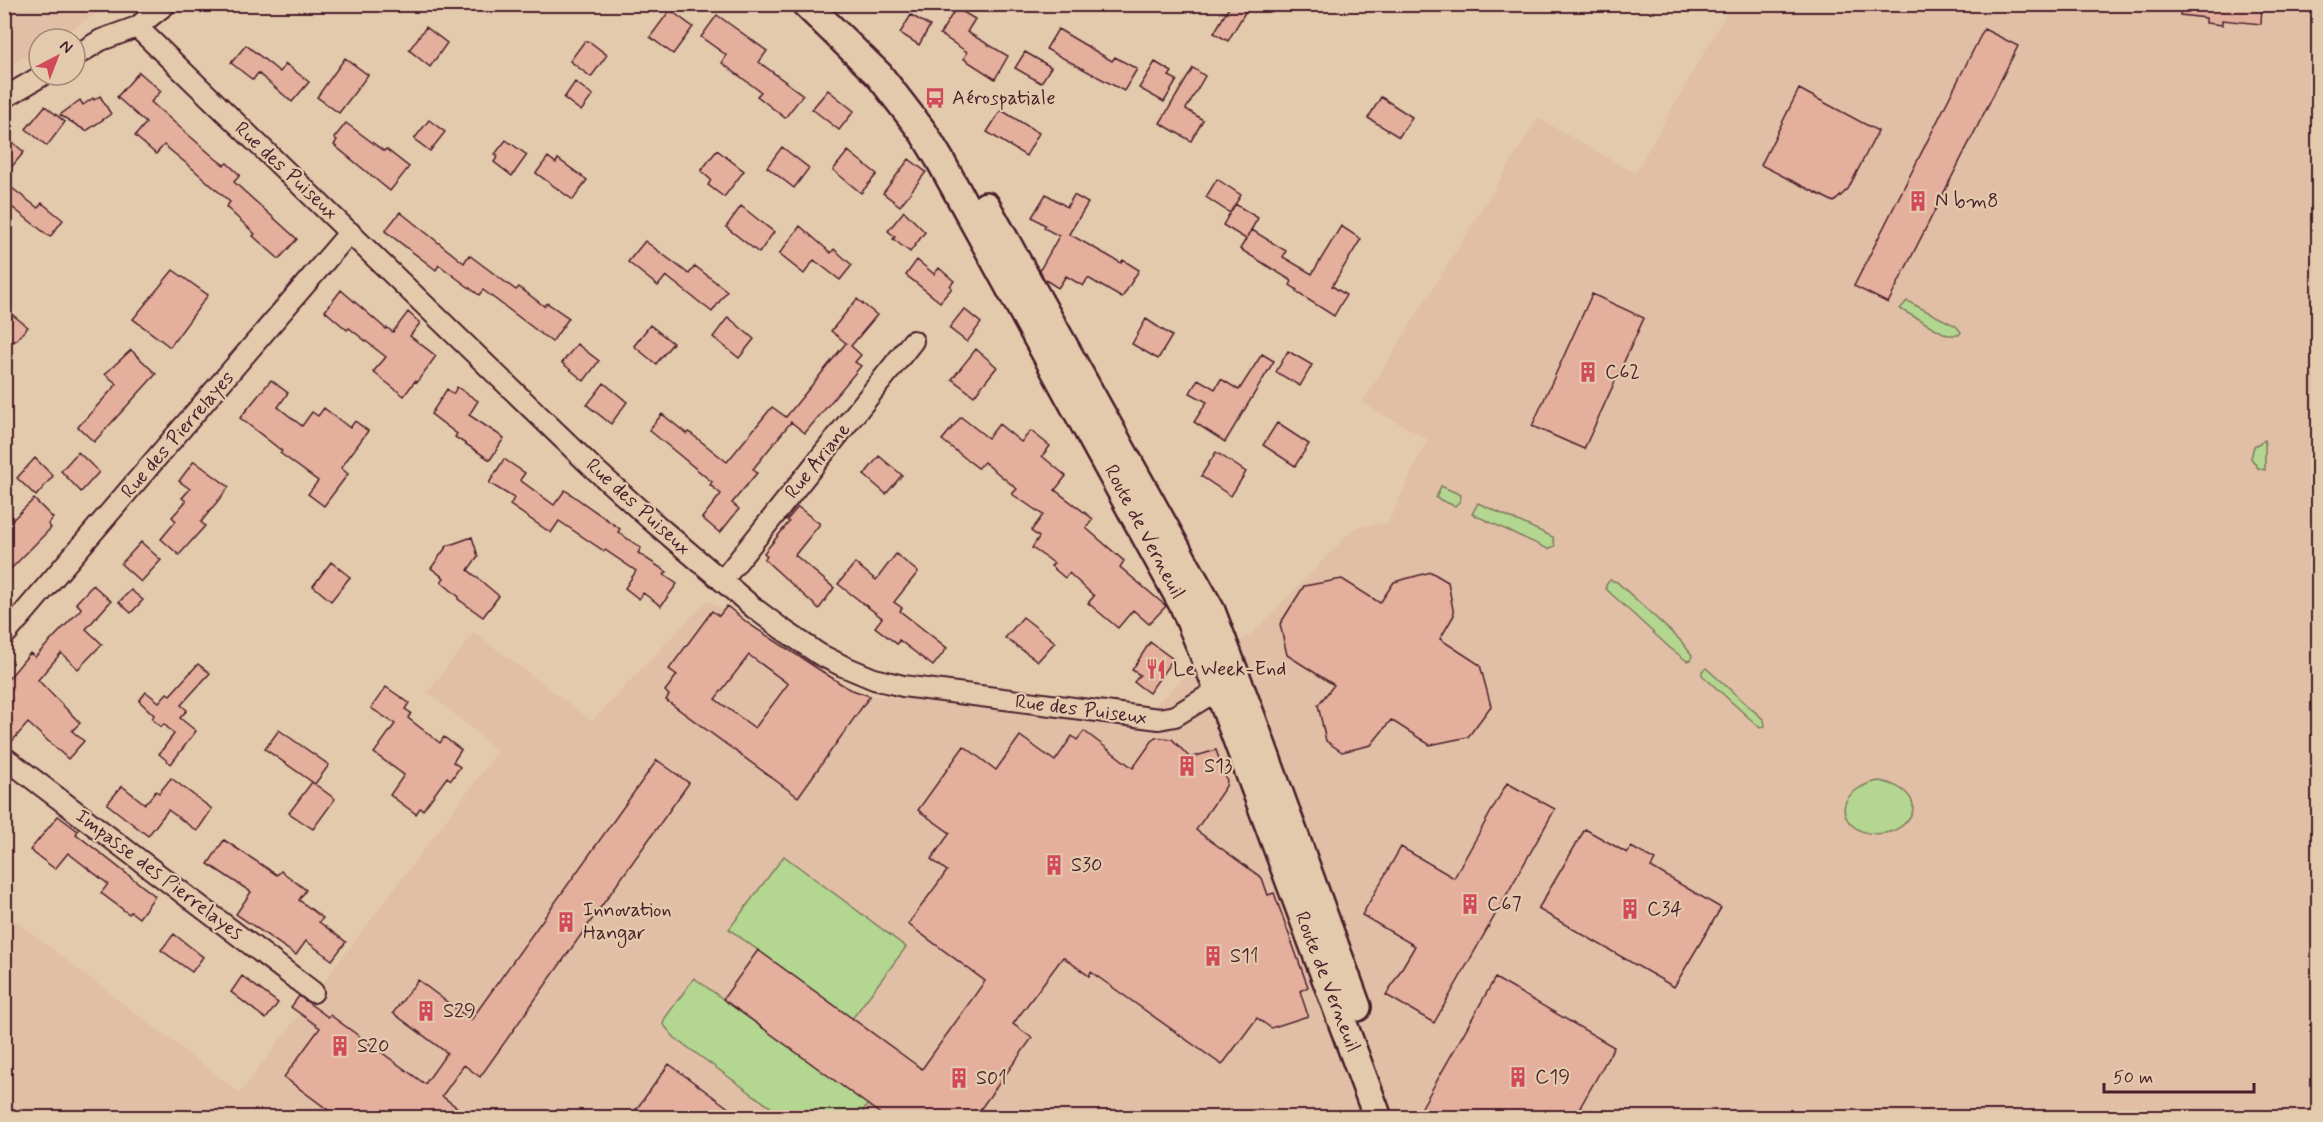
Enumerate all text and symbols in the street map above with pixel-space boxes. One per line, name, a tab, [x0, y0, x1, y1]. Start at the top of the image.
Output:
north arrow	[27, 27, 87, 87]
text: N	[55, 36, 77, 58]
place label: Aérospatiale	[952, 85, 1056, 112]
bus stop icon: Aérospatiale	[923, 86, 947, 110]
street label: Rue des Puiseux	[228, 116, 344, 226]
place label: N bm8	[1935, 188, 1998, 215]
building icon: N bm8	[1906, 189, 1930, 213]
place label: C62	[1605, 359, 1640, 386]
building icon: C62	[1576, 360, 1600, 384]
street label: Rue des Pierrelayes	[115, 366, 241, 504]
street label: Rue Ariane	[779, 417, 857, 505]
street label: Rue des Puiseux	[580, 453, 696, 561]
street label: Route de Verneuil	[1097, 460, 1191, 604]
place label: Le Week-End	[1173, 656, 1286, 683]
restaurant icon: Le Week-End	[1144, 657, 1168, 681]
street label: Rue des Puiseux	[1013, 689, 1149, 731]
place label: S13	[1204, 753, 1232, 780]
building icon: S13	[1175, 754, 1199, 778]
street label: Impasse des Pierrelayes	[70, 803, 248, 947]
place label: S30	[1071, 852, 1103, 879]
building icon: S30	[1042, 853, 1066, 877]
place label: C67	[1487, 891, 1522, 918]
building icon: C67	[1458, 892, 1482, 916]
place label: C34	[1647, 896, 1682, 923]
place label: Innovation Hangar	[583, 897, 672, 948]
building icon: C34	[1618, 897, 1642, 921]
street label: Route de Verneuil	[1288, 908, 1366, 1056]
building icon: Innovation Hangar	[554, 910, 578, 934]
place label: S11	[1230, 943, 1259, 970]
building icon: S11	[1201, 944, 1225, 968]
place label: S29	[443, 998, 476, 1025]
building icon: S29	[414, 999, 438, 1023]
place label: S20	[357, 1033, 389, 1060]
building icon: S20	[328, 1034, 352, 1058]
scale bar	[2104, 1056, 2254, 1094]
place label: C19	[1535, 1064, 1570, 1091]
place label: S01	[976, 1065, 1007, 1092]
building icon: C19	[1506, 1065, 1530, 1089]
building icon: S01	[947, 1066, 971, 1090]
text: 50 m	[2113, 1066, 2153, 1090]

